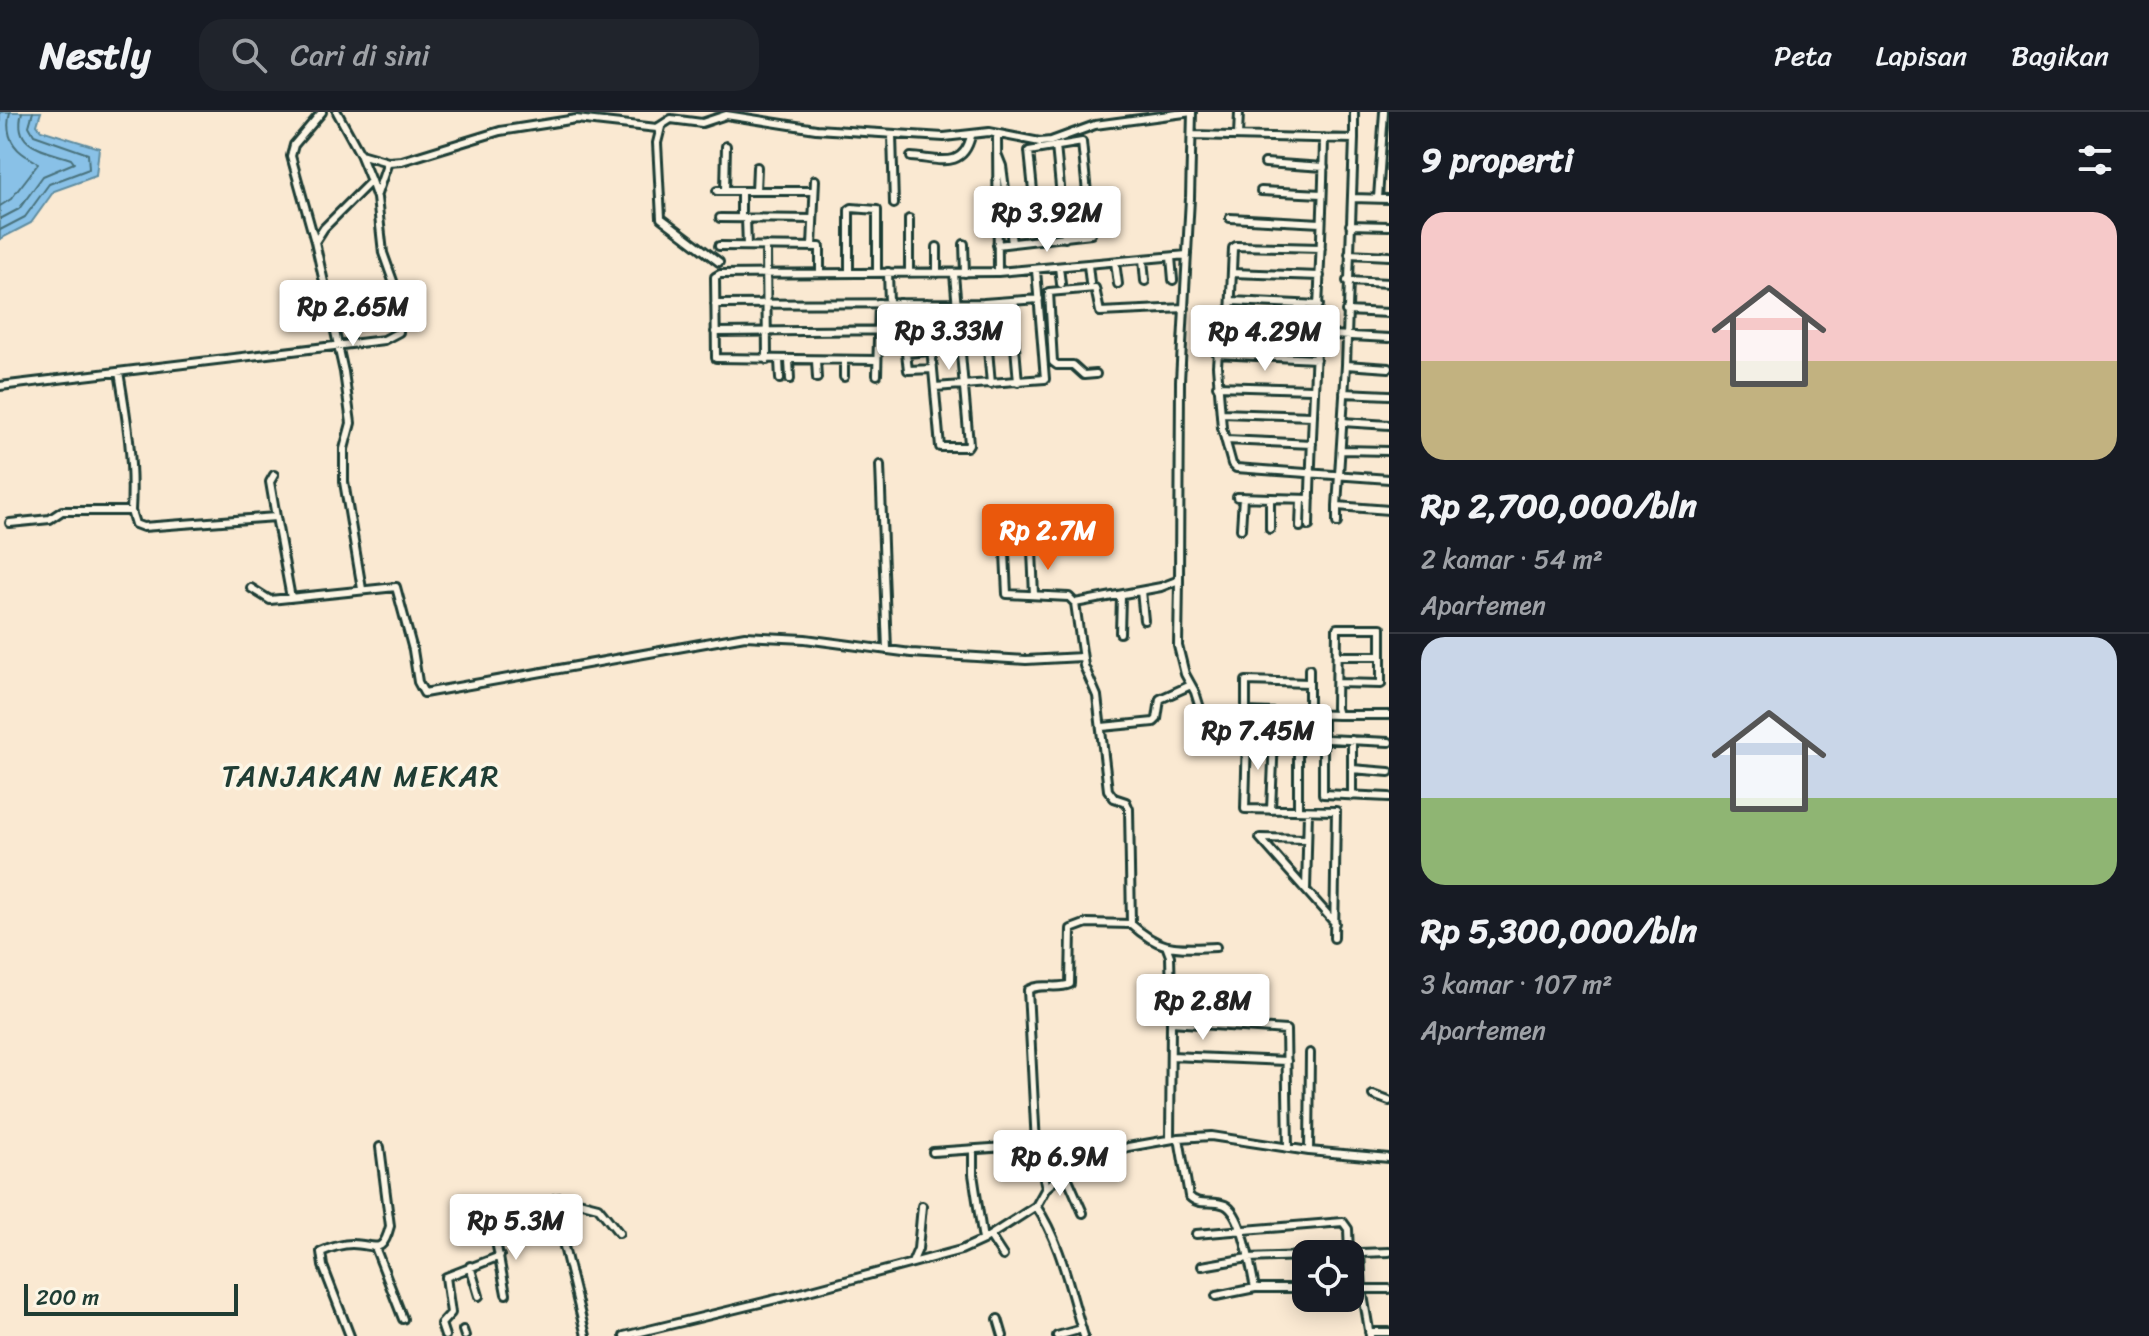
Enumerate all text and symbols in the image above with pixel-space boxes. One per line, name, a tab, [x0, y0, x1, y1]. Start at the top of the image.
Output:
search box	[199, 19, 759, 91]
text: Nestly	[40, 22, 151, 89]
text: Cari di sini	[291, 28, 430, 82]
text: Peta	[1774, 31, 1832, 80]
text: Lapisan	[1876, 31, 1967, 80]
text: Bagikan	[2011, 31, 2109, 80]
icon: search	[227, 33, 271, 77]
text: 9 properti	[1421, 130, 1574, 190]
icon: filters	[2073, 138, 2117, 182]
pin: Rp 3.92M	[964, 186, 1130, 254]
text: Rp 3.92M	[992, 189, 1102, 235]
icon: home	[1697, 264, 1841, 408]
pin: Rp 2.65M	[270, 280, 436, 348]
text: Rp 2.65M	[298, 283, 409, 329]
pin: Rp 3.33M	[866, 304, 1032, 372]
pin: Rp 4.29M	[1182, 305, 1348, 373]
text: Rp 3.33M	[895, 307, 1003, 353]
text: Rp 4.29M	[1209, 308, 1321, 354]
text: Rp 2,700,000/bln	[1421, 476, 1697, 536]
pin: Rp 2.7M	[974, 504, 1122, 572]
text: Rp 2.7M	[1000, 507, 1096, 553]
text: 2 kamar · 54 m²	[1421, 536, 1603, 582]
text: Apartemen	[1421, 582, 1546, 628]
icon: home	[1697, 689, 1841, 833]
pin: Rp 7.45M	[1175, 704, 1341, 772]
text: Rp 7.45M	[1202, 707, 1314, 753]
district label: TANJAKAN MEKAR	[221, 749, 501, 803]
text: Rp 5,300,000/bln	[1421, 901, 1697, 961]
text: 3 kamar · 107 m²	[1421, 961, 1612, 1007]
pin: Rp 2.8M	[1129, 974, 1277, 1042]
text: Rp 2.8M	[1154, 977, 1252, 1023]
text: Apartemen	[1421, 1007, 1546, 1053]
pin: Rp 6.9M	[986, 1130, 1134, 1198]
text: Rp 6.9M	[1011, 1133, 1109, 1179]
pin: Rp 5.3M	[442, 1194, 590, 1262]
text: Rp 5.3M	[468, 1197, 564, 1243]
map controls	[1292, 1240, 1364, 1312]
button: locate	[1292, 1240, 1364, 1312]
text: 200 m	[36, 1278, 99, 1317]
scale bar	[24, 1280, 238, 1316]

